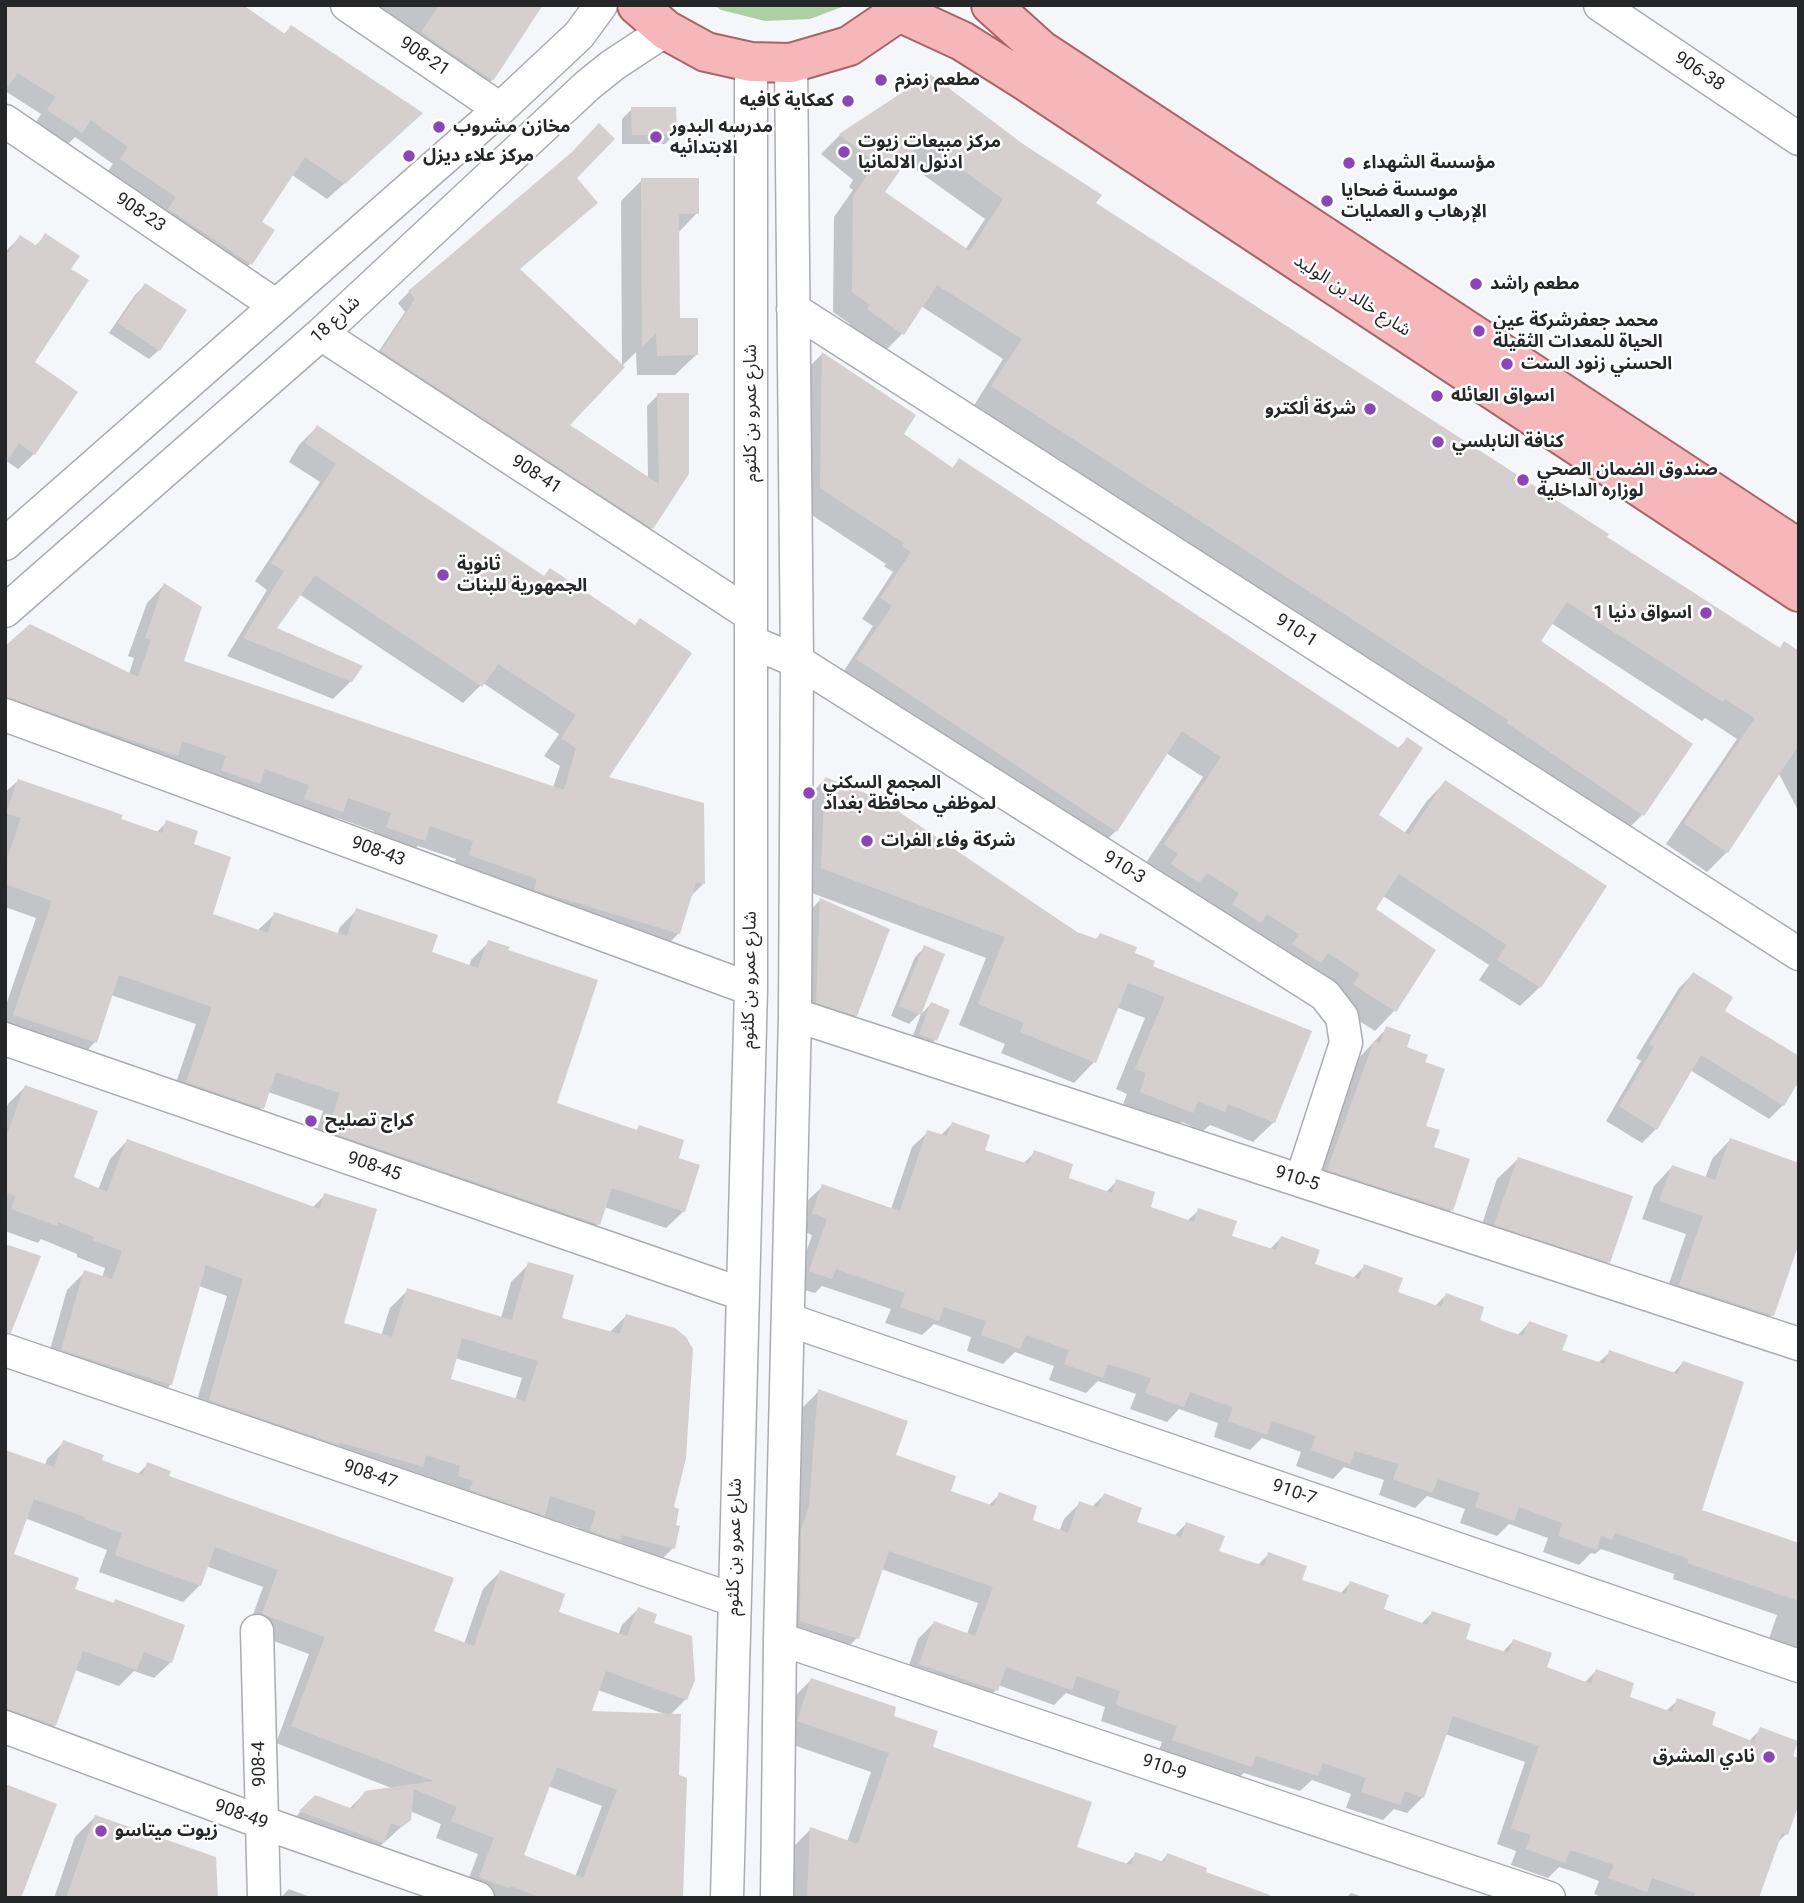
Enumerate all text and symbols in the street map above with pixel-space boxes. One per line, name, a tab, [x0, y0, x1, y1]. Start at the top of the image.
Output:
street label: 908-21	[395, 33, 453, 81]
street label: 906-38	[1670, 48, 1728, 96]
place label: مطعم زمزم	[895, 69, 980, 91]
marker: مطعم زمزم	[873, 72, 889, 88]
place label: كعكاية كافيه	[740, 90, 834, 112]
marker: كعكاية كافيه	[840, 93, 856, 109]
place label: مخازن مشروب	[453, 116, 570, 138]
place label: مدرسه البدور الابتدائيه	[670, 116, 773, 158]
marker: مخازن مشروب	[431, 119, 447, 135]
marker: مدرسه البدور الابتدائيه	[648, 129, 664, 145]
place label: مركز مبيعات زيوت ادنول الالمانيا	[858, 131, 1001, 174]
marker: مركز مبيعات زيوت ادنول الالمانيا	[836, 144, 852, 160]
place label: مركز علاء ديزل	[423, 145, 534, 167]
marker: مركز علاء ديزل	[401, 148, 417, 164]
place label: مؤسسة الشهداء	[1363, 152, 1495, 174]
marker: مؤسسة الشهداء	[1341, 155, 1357, 171]
place label: موسسة ضحايا الإرهاب و العمليات	[1341, 180, 1487, 222]
street label: 908-23	[111, 189, 169, 237]
marker: موسسة ضحايا الإرهاب و العمليات	[1319, 193, 1335, 209]
street label: شارع خالد بن الوليد	[1290, 250, 1414, 342]
place label: مطعم راشد	[1490, 273, 1580, 295]
marker: مطعم راشد	[1468, 276, 1484, 292]
street label: شارع 18	[307, 292, 365, 348]
place label: محمد جعفرشركة عين الحياة للمعدات الثقيلة	[1493, 310, 1663, 352]
marker: محمد جعفرشركة عين الحياة للمعدات الثقيلة	[1471, 323, 1487, 339]
street label: شارع عمرو بن كلثوم	[740, 344, 762, 482]
place label: الحسني زنود الست	[1521, 353, 1672, 375]
marker: الحسني زنود الست	[1499, 356, 1515, 372]
place label: اسواق العائله	[1451, 385, 1555, 407]
marker: اسواق العائله	[1429, 388, 1445, 404]
place label: شركة ألكترو	[1265, 398, 1356, 420]
marker: شركة ألكترو	[1362, 401, 1378, 417]
place label: كنافة النابلسي	[1452, 431, 1564, 453]
marker: كنافة النابلسي	[1430, 434, 1446, 450]
street label: 908-41	[507, 451, 565, 499]
place label: صندوق الضمان الصحي لوزاره الداخليه	[1537, 459, 1718, 502]
marker: صندوق الضمان الصحي لوزاره الداخليه	[1515, 472, 1531, 488]
place label: ثانوية الجمهورية للبنات	[457, 554, 587, 596]
marker: ثانوية الجمهورية للبنات	[435, 567, 451, 583]
place label: اسواق دنيا 1	[1593, 602, 1692, 624]
marker: اسواق دنيا 1	[1698, 605, 1714, 621]
street label: 910-1	[1271, 610, 1321, 652]
place label: المجمع السكني لموظفي محافظة بغداد	[823, 772, 996, 814]
marker: المجمع السكني لموظفي محافظة بغداد	[801, 785, 817, 801]
place label: شركة وفاء الفرات	[881, 830, 1016, 852]
street label: 908-43	[348, 832, 408, 872]
marker: شركة وفاء الفرات	[859, 833, 875, 849]
street label: 910-3	[1099, 847, 1149, 889]
street label: شارع عمرو بن كلثوم	[738, 911, 762, 1049]
place label: كراج تصليح	[325, 1110, 414, 1132]
marker: كراج تصليح	[303, 1113, 319, 1129]
street label: 908-45	[344, 1148, 404, 1186]
street label: 910-5	[1272, 1162, 1322, 1196]
street label: 908-47	[340, 1456, 400, 1494]
street label: 910-7	[1269, 1475, 1319, 1511]
street label: شارع عمرو بن كلثوم	[723, 1478, 747, 1616]
street label: 908-4	[249, 1741, 271, 1787]
place label: نادي المشرق	[1653, 1746, 1755, 1768]
marker: نادي المشرق	[1761, 1749, 1777, 1765]
street label: 910-9	[1139, 1750, 1189, 1786]
street label: 908-49	[211, 1795, 271, 1835]
place label: زيوت ميتاسو	[115, 1820, 218, 1842]
marker: زيوت ميتاسو	[93, 1823, 109, 1839]

